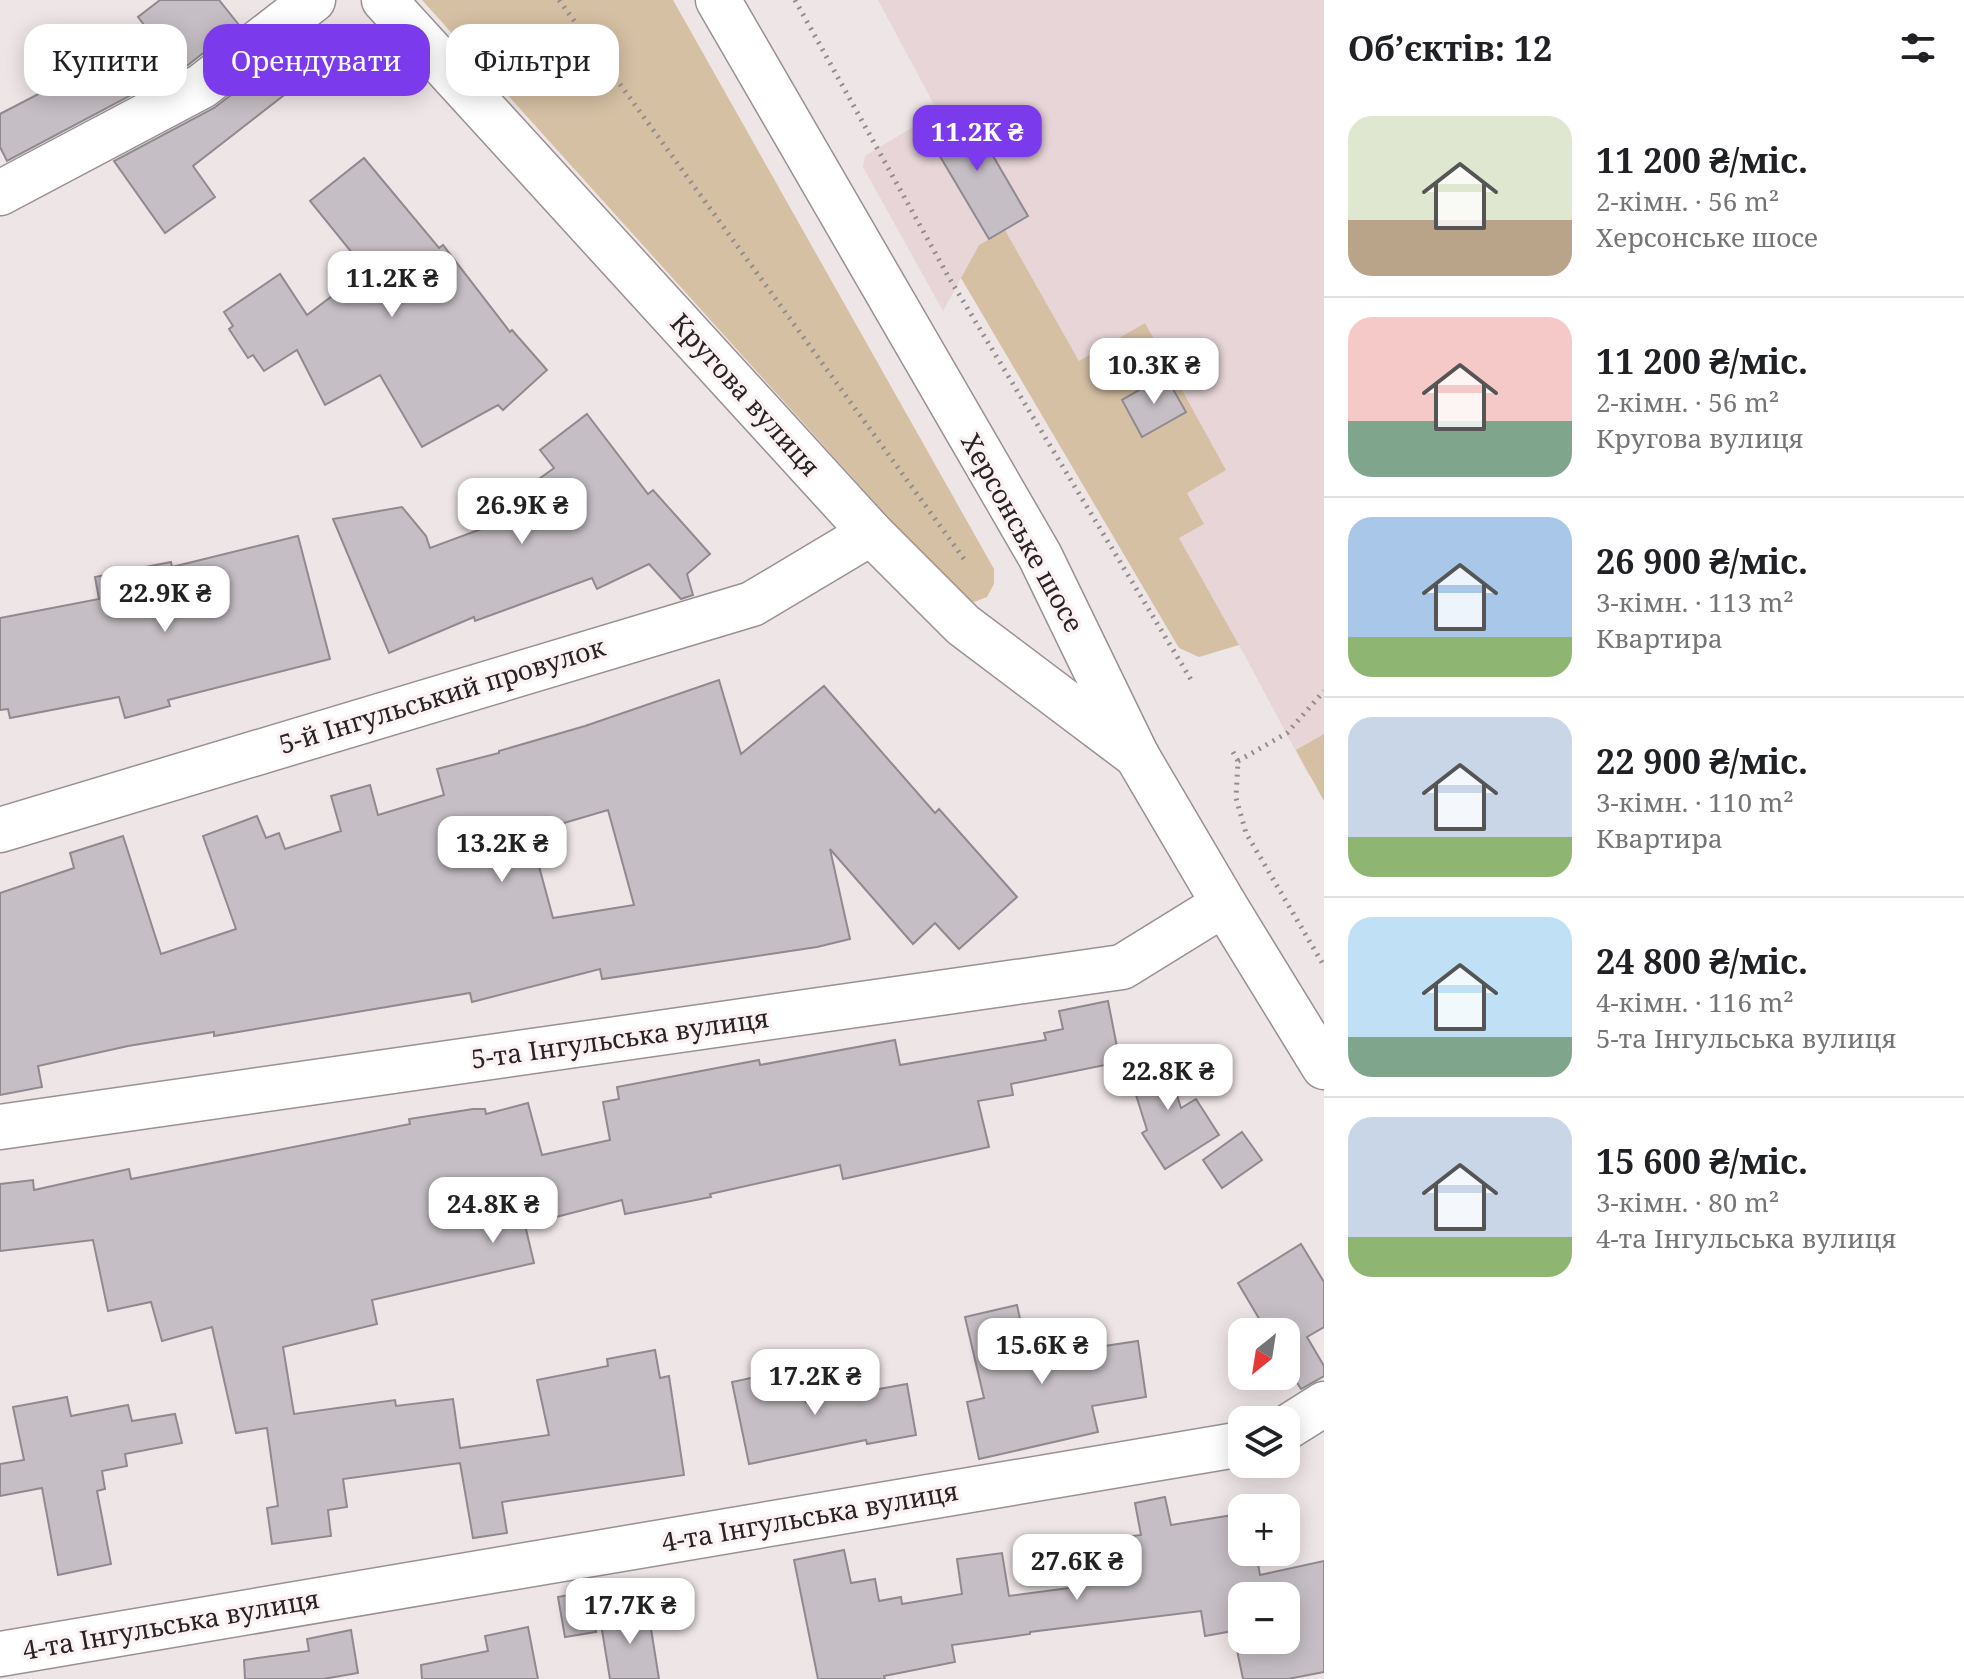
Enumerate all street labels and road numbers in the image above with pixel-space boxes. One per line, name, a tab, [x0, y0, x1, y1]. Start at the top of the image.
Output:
street label: Кругова вулиця	[663, 305, 829, 484]
street label: Херсонське шосе	[953, 427, 1092, 638]
street label: 5-й Інгульський провулок	[274, 628, 610, 762]
street label: 5-та Інгульська вулиця	[469, 999, 771, 1077]
street label: 4-та Інгульська вулиця	[659, 1472, 961, 1560]
street label: 4-та Інгульська вулиця	[20, 1580, 322, 1668]

